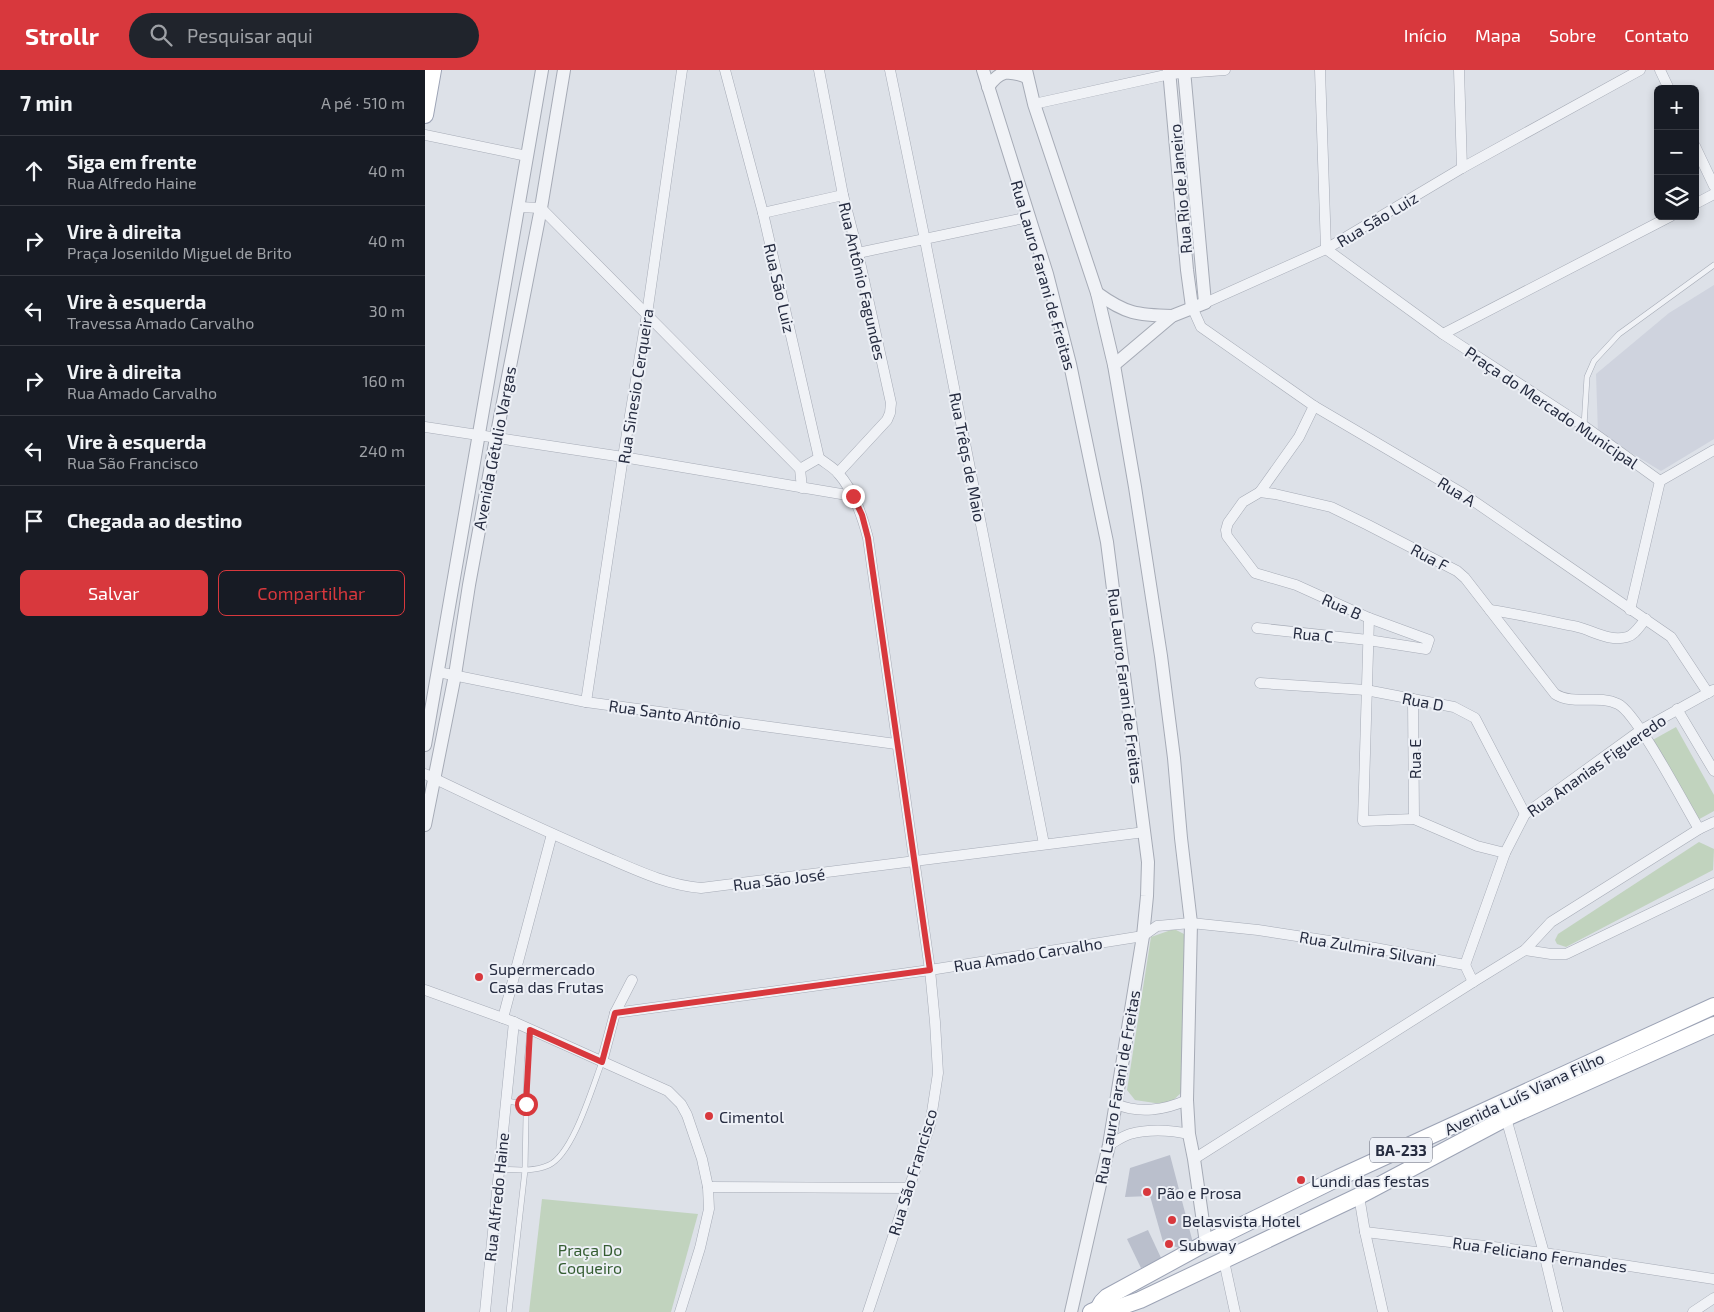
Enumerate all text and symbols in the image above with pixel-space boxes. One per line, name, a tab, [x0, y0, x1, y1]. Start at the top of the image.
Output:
search box	[129, 13, 479, 58]
text: Strollr	[25, 21, 99, 50]
icon: search	[147, 21, 175, 49]
text: Pesquisar aqui	[187, 24, 313, 47]
text: Início	[1404, 24, 1447, 46]
text: Mapa	[1475, 24, 1521, 46]
text: Sobre	[1549, 24, 1596, 46]
text: Contato	[1624, 24, 1689, 46]
map controls	[1654, 85, 1699, 220]
button: +	[1654, 85, 1699, 130]
text: 7 min	[20, 90, 73, 115]
text: A pé · 510 m	[321, 93, 405, 112]
street label: Rua Rio de Janeiro	[1165, 123, 1195, 255]
button: −	[1654, 130, 1699, 175]
text: Siga em frente	[67, 150, 197, 173]
icon: ahead	[20, 157, 48, 185]
text: 40 m	[368, 161, 405, 180]
text: Rua Alfredo Haine	[67, 173, 197, 192]
button: layers	[1654, 175, 1699, 220]
street label: Rua Lauro Farani de Freitas	[1008, 178, 1080, 372]
street label: Rua São Luiz	[1333, 187, 1421, 251]
street label: Rua Antônio Fagundes	[836, 200, 890, 362]
text: Vire à direita	[67, 220, 181, 243]
icon: right	[20, 227, 48, 255]
text: 40 m	[368, 231, 405, 250]
street label: Rua São Luiz	[760, 241, 800, 335]
text: Praça Josenildo Miguel de Brito	[67, 243, 292, 262]
text: Vire à esquerda	[67, 290, 206, 313]
icon: left	[20, 297, 48, 325]
text: 30 m	[369, 301, 405, 320]
street label: Rua Sinesio Cerqueira	[613, 307, 657, 465]
text: Travessa Amado Carvalho	[67, 313, 254, 332]
street label: Praça do Mercado Municipal	[1461, 342, 1642, 473]
text: Vire à direita	[67, 360, 181, 383]
street label: Avenida Gétulio Vargas	[469, 364, 519, 532]
icon: right	[20, 367, 48, 395]
text: 160 m	[362, 371, 405, 390]
text: Rua Amado Carvalho	[67, 383, 217, 402]
street label: Rua Trêqs de Maio	[946, 391, 990, 523]
text: Vire à esquerda	[67, 430, 206, 453]
icon: left	[20, 437, 48, 465]
text: 240 m	[359, 441, 405, 460]
text: Rua São Francisco	[67, 453, 198, 472]
street label: Rua A	[1435, 472, 1479, 510]
route end	[842, 485, 865, 508]
icon: arrive	[20, 507, 48, 535]
text: Chegada ao destino	[67, 509, 242, 532]
street label: Rua F	[1408, 539, 1452, 575]
button: Salvar	[20, 570, 208, 616]
button: Compartilhar	[218, 570, 405, 616]
street label: Rua Lauro Farani de Freitas	[1105, 587, 1147, 785]
street label: Rua B	[1319, 589, 1365, 623]
street label: Rua C	[1292, 622, 1334, 646]
street label: Rua D	[1401, 688, 1445, 714]
street label: Rua Santo Antônio	[608, 695, 742, 733]
street label: Rua Ananias Figueredo	[1523, 710, 1669, 820]
street label: Rua E	[1405, 739, 1424, 779]
street label: Rua São José	[732, 864, 826, 894]
street label: Rua Zulmira Silvani	[1298, 927, 1438, 969]
street label: Rua Amado Carvalho	[952, 933, 1104, 975]
place label: Supermercado Casa das Frutas	[489, 959, 604, 996]
marker: Supermercado Casa das Frutas	[473, 971, 485, 983]
street label: Rua Lauro Farani de Freitas	[1091, 988, 1143, 1186]
street label: Avenida Luís Viana Filho	[1441, 1048, 1607, 1138]
route start	[515, 1093, 538, 1116]
street label: Rua São Francisco	[884, 1106, 940, 1238]
place label: Cimentol	[719, 1107, 784, 1126]
marker: Cimentol	[703, 1110, 715, 1122]
street label: Rua Alfredo Haine	[480, 1132, 512, 1262]
road number: BA-233	[1370, 1138, 1432, 1162]
place label: Lundi das festas	[1311, 1171, 1429, 1190]
marker: Lundi das festas	[1295, 1174, 1307, 1186]
place label: Pão e Prosa	[1157, 1183, 1242, 1202]
marker: Pão e Prosa	[1141, 1186, 1153, 1198]
place label: Belasvista Hotel	[1182, 1211, 1301, 1230]
marker: Belasvista Hotel	[1166, 1214, 1178, 1226]
street label: Rua Feliciano Fernandes	[1451, 1232, 1629, 1276]
place label: Subway	[1179, 1235, 1237, 1254]
marker: Subway	[1163, 1238, 1175, 1250]
park label: Praça Do Coqueiro	[558, 1240, 622, 1277]

